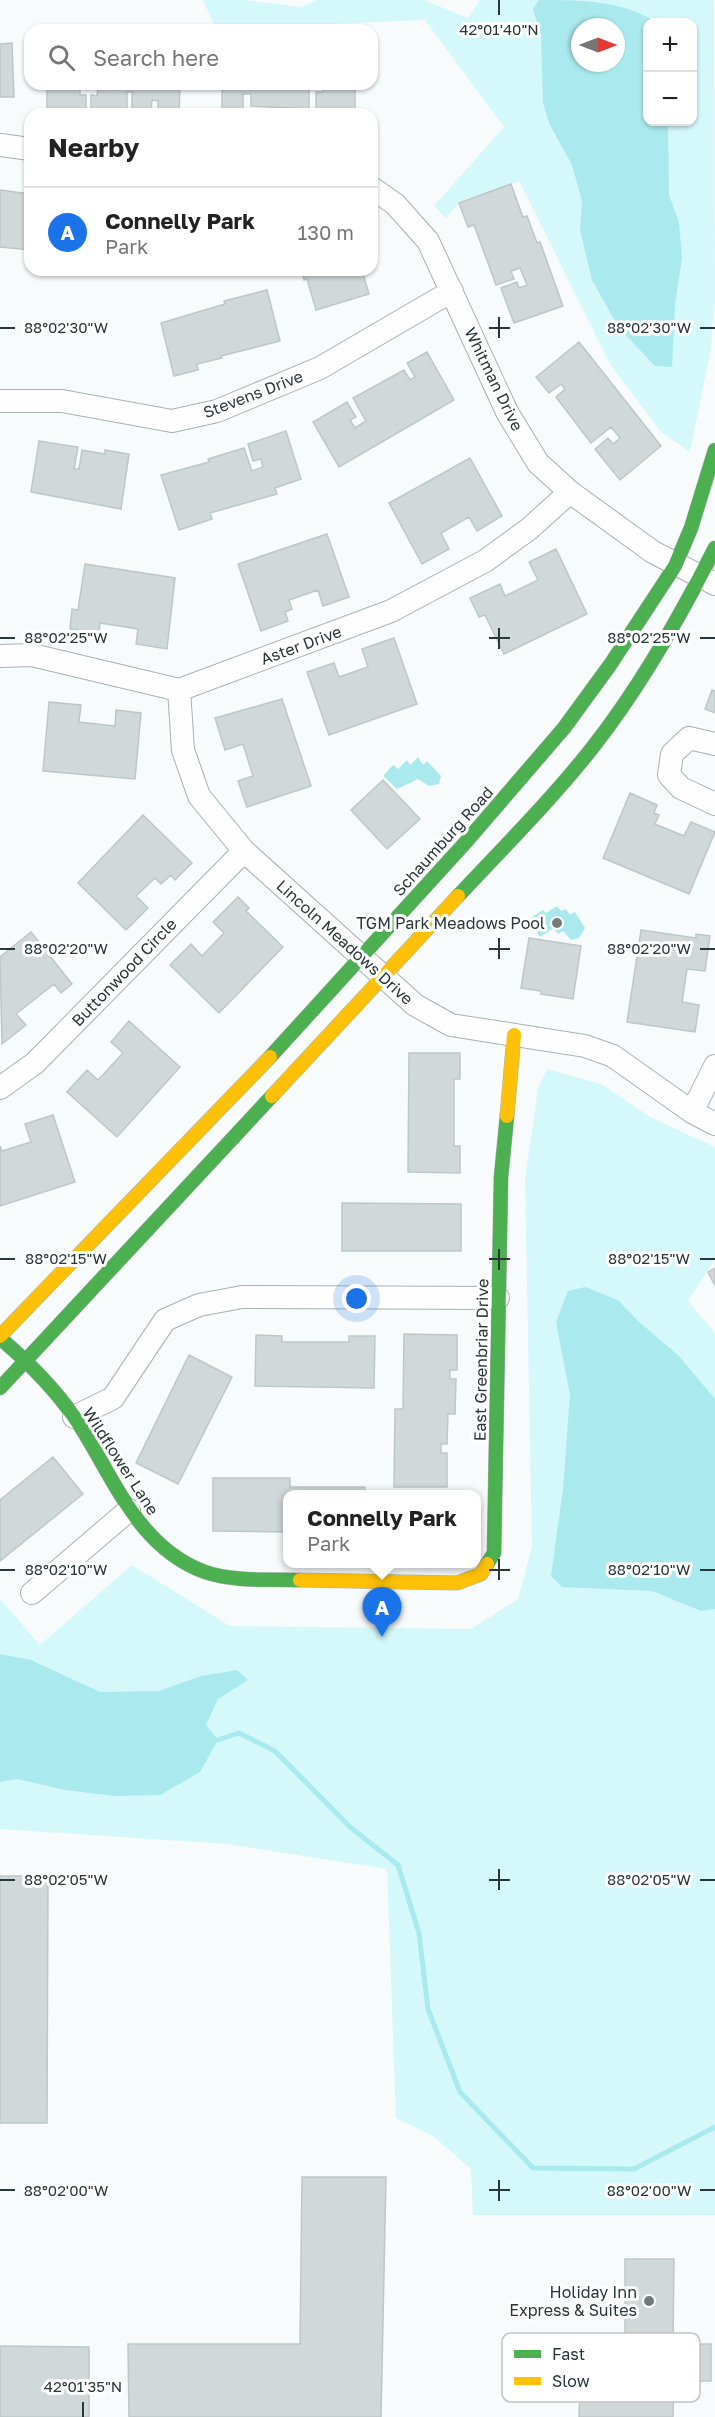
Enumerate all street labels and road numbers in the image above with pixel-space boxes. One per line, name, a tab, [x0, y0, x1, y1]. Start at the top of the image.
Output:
street label: Whitman Drive	[460, 324, 528, 434]
street label: Stevens Drive	[200, 366, 306, 422]
street label: Aster Drive	[258, 621, 344, 669]
street label: Schaumburg Road	[389, 782, 497, 900]
street label: Lincoln Meadows Drive	[273, 875, 417, 1009]
street label: Buttonwood Circle	[67, 914, 181, 1030]
street label: East Greenbriar Drive	[470, 1279, 492, 1441]
street label: Wildflower Lane	[79, 1403, 163, 1519]

